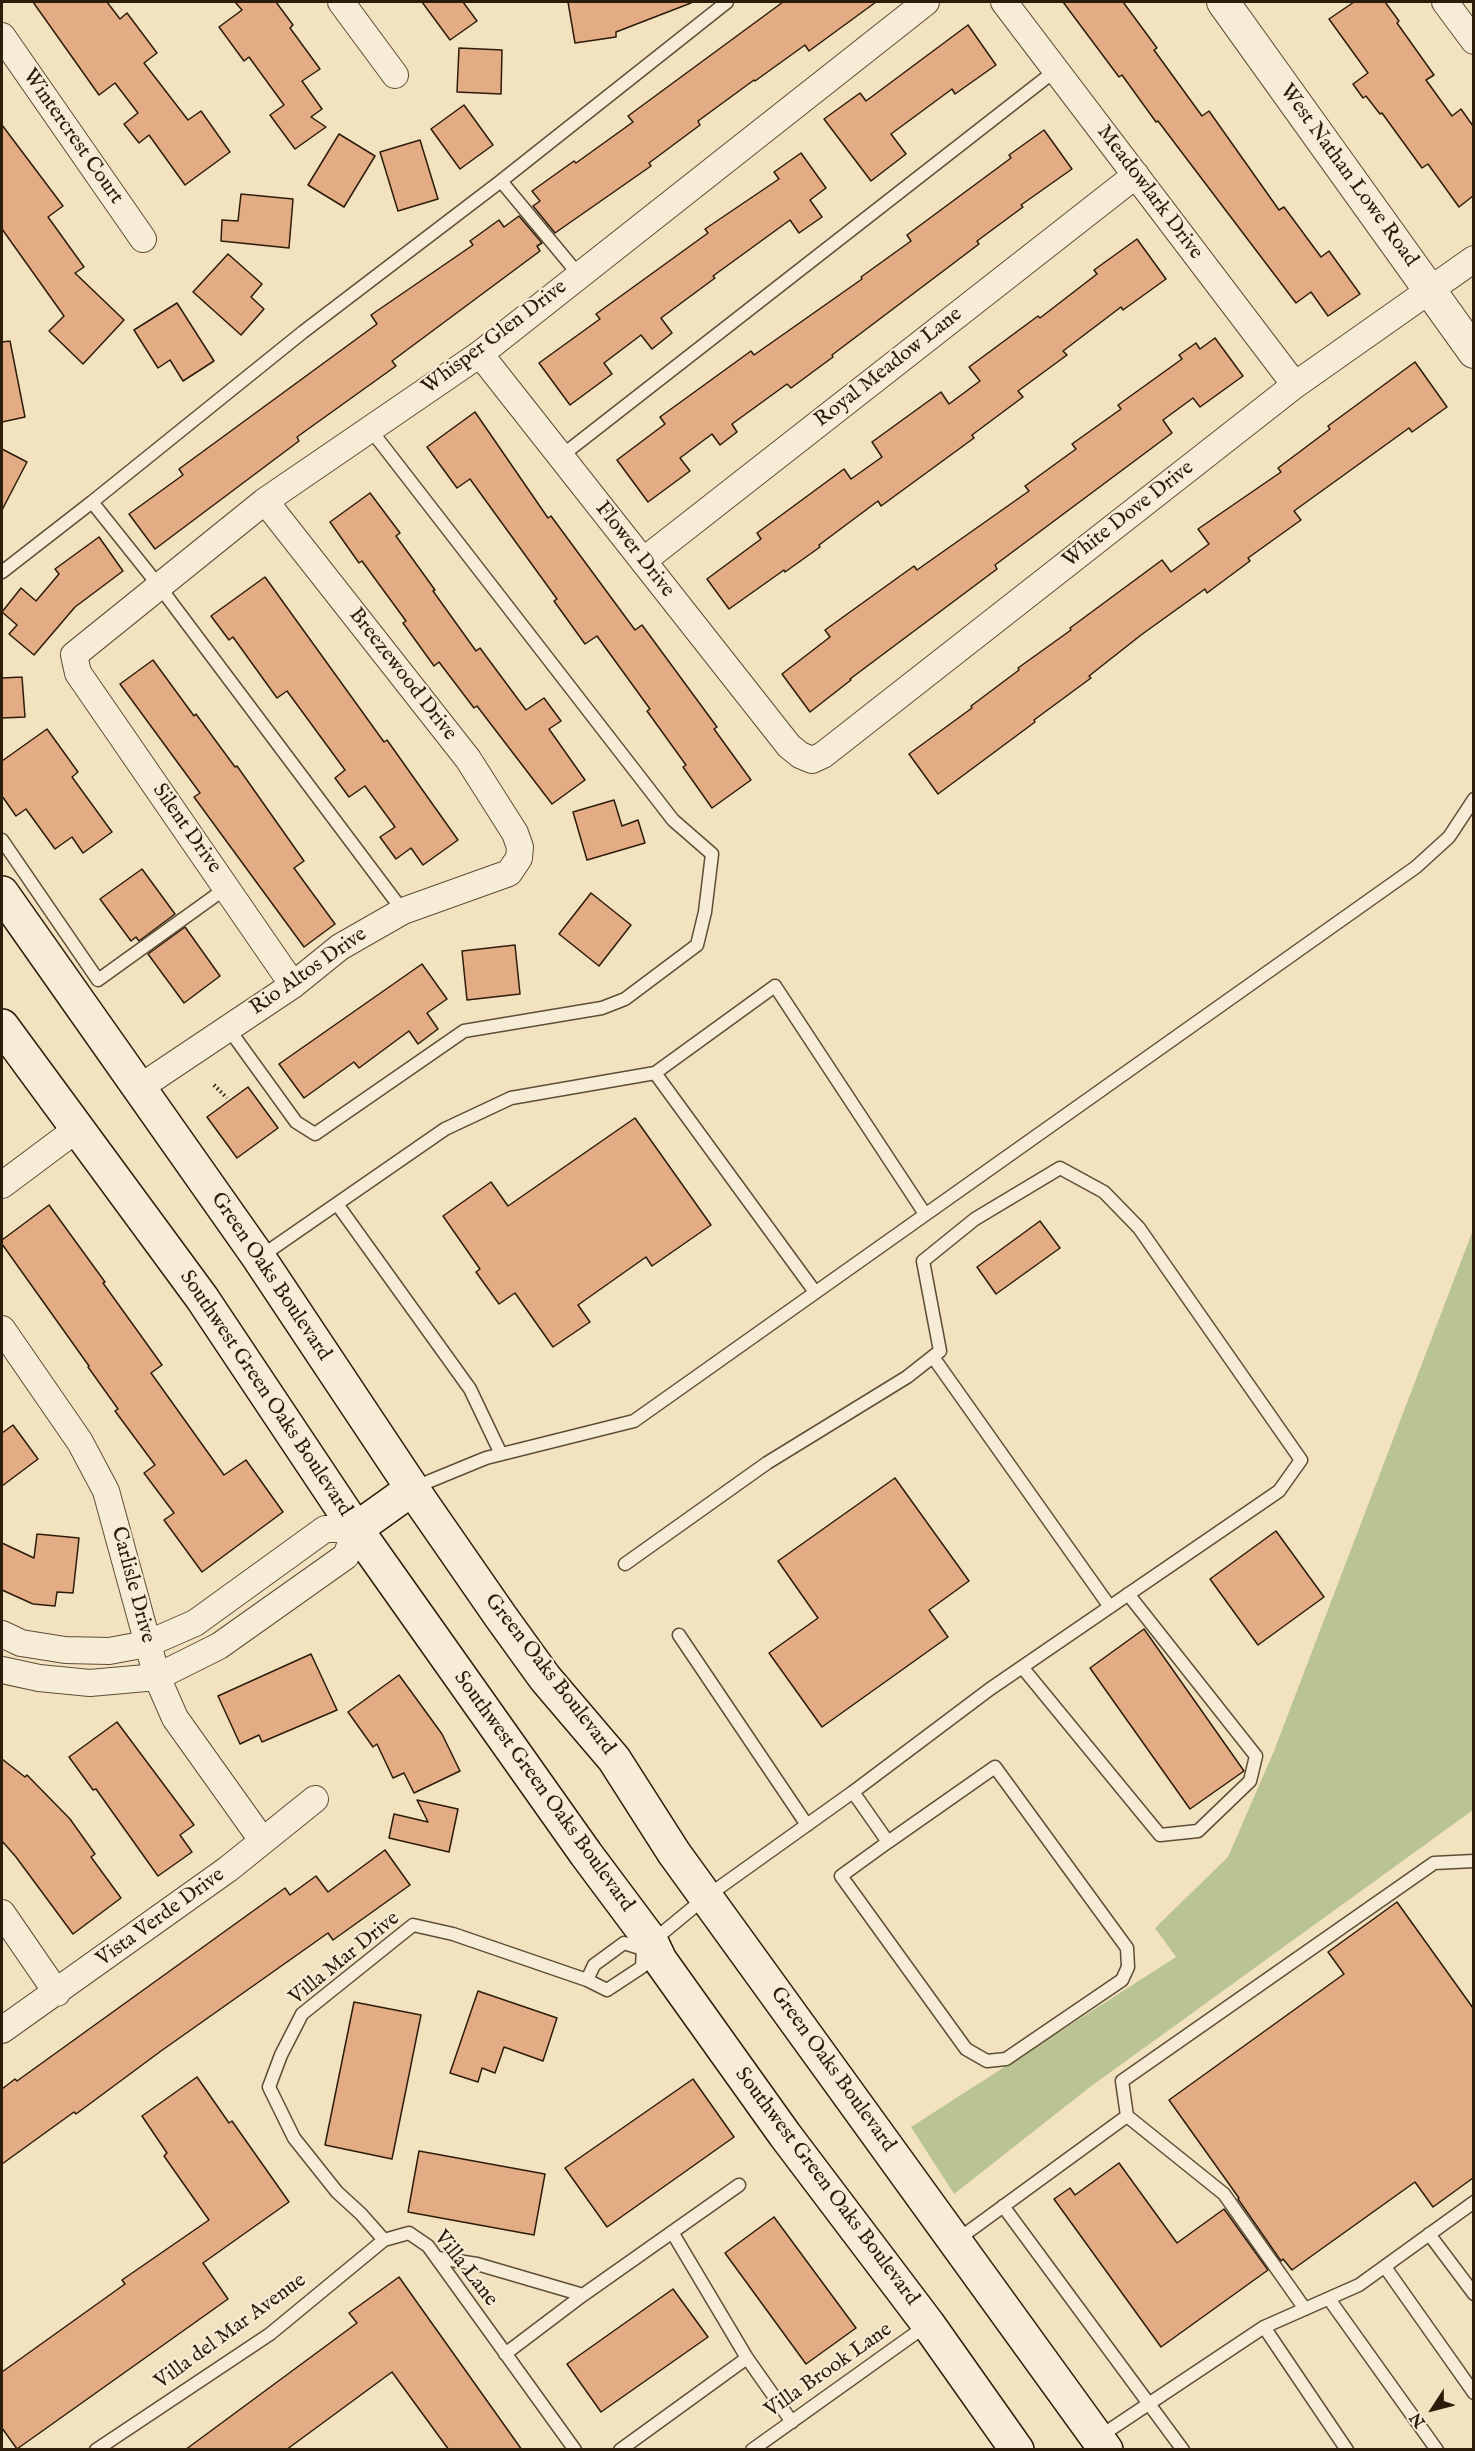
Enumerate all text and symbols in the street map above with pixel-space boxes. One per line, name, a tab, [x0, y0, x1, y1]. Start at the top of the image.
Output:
street label: Wintercrest Court	[16, 65, 128, 209]
street label: West Nathan Lowe Road	[1273, 80, 1423, 272]
street label: Meadowlark Drive	[1090, 121, 1208, 265]
street label: Whisper Glen Drive	[417, 275, 573, 401]
street label: Royal Meadow Lane	[810, 303, 968, 433]
street label: White Dove Drive	[1058, 456, 1200, 574]
street label: Flower Drive	[589, 497, 679, 603]
street label: Breezewood Drive	[342, 604, 462, 746]
street label: Silent Drive	[146, 779, 226, 879]
street label: Rio Altos Drive	[246, 923, 372, 1021]
street label: Green Oaks Boulevard	[204, 1188, 336, 1366]
street label: Southwest Green Oaks Boulevard	[173, 1266, 357, 1522]
street label: Carlisle Drive	[104, 1524, 160, 1646]
street label: Green Oaks Boulevard	[478, 1589, 620, 1761]
street label: Southwest Green Oaks Boulevard	[447, 1667, 639, 1917]
street label: Vista Verde Drive	[92, 1863, 230, 1973]
street label: Villa Mar Drive	[285, 1907, 405, 2011]
street label: Green Oaks Boulevard	[764, 1983, 900, 2157]
street label: Southwest Green Oaks Boulevard	[728, 2063, 924, 2311]
street label: Villa Lane	[428, 2226, 502, 2312]
street label: Villa del Mar Avenue	[150, 2269, 312, 2395]
street label: Villa Brook Lane	[761, 2318, 897, 2424]
north arrow	[1403, 2379, 1463, 2439]
text: N	[1406, 2408, 1431, 2431]

